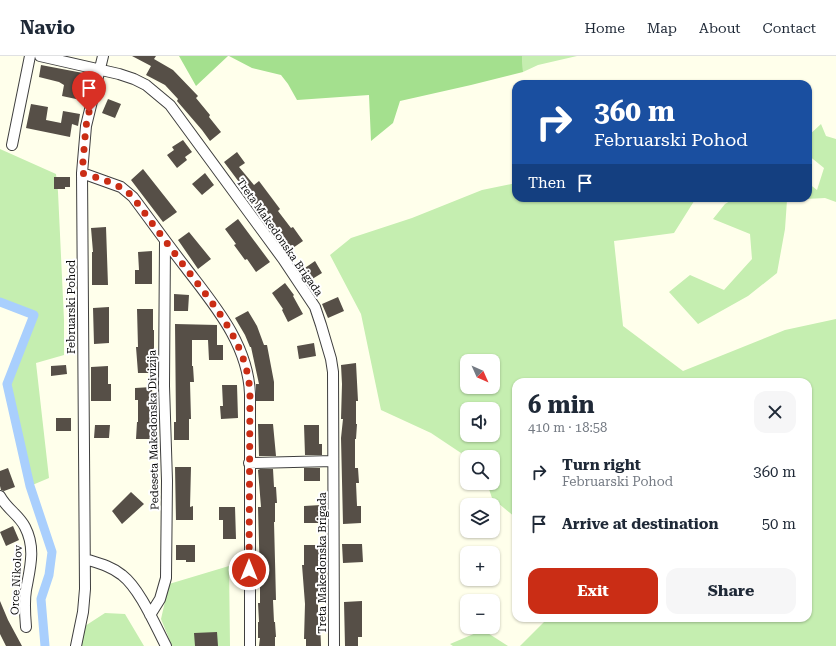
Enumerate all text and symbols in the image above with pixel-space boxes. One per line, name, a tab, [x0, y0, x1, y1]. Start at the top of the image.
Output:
text: Navio	[20, 16, 75, 39]
text: Home	[584, 20, 625, 36]
text: Map	[647, 20, 677, 36]
text: About	[699, 20, 741, 36]
text: Contact	[763, 20, 816, 36]
pin	[72, 71, 106, 112]
icon: arrive	[78, 77, 100, 99]
text: 360 m	[594, 95, 675, 128]
icon: right	[528, 96, 580, 148]
text: Februarski Pohod	[594, 129, 748, 150]
icon: arrive	[574, 172, 596, 194]
text: Then	[528, 174, 566, 192]
street label: Treta Makedonska Brigada	[234, 176, 325, 299]
street label: Februarski Pohod	[65, 260, 78, 354]
street label: Pedeseta Makedonska Divizija	[146, 350, 161, 510]
north arrow	[460, 354, 500, 394]
map controls	[460, 354, 500, 634]
text: 6 min	[528, 391, 595, 419]
button: close	[754, 391, 796, 433]
button: sound	[460, 402, 500, 442]
text: 410 m · 18:58	[528, 420, 607, 435]
button: search	[460, 450, 500, 490]
text: Turn right	[562, 456, 641, 474]
icon: right	[528, 461, 550, 483]
text: 360 m	[753, 463, 796, 481]
text: Februarski Pohod	[562, 474, 673, 489]
street label: Treta Makedonska Brigada	[316, 492, 329, 634]
button: layers	[460, 498, 500, 538]
icon: arrive	[528, 513, 550, 535]
text: Arrive at destination	[562, 515, 718, 533]
text: 50 m	[762, 515, 796, 533]
street label: Orce Nikolov	[8, 544, 25, 615]
button: +	[460, 546, 500, 586]
position arrow	[228, 549, 270, 591]
button: Exit	[528, 568, 658, 614]
button: Share	[666, 568, 796, 614]
button: −	[460, 594, 500, 634]

